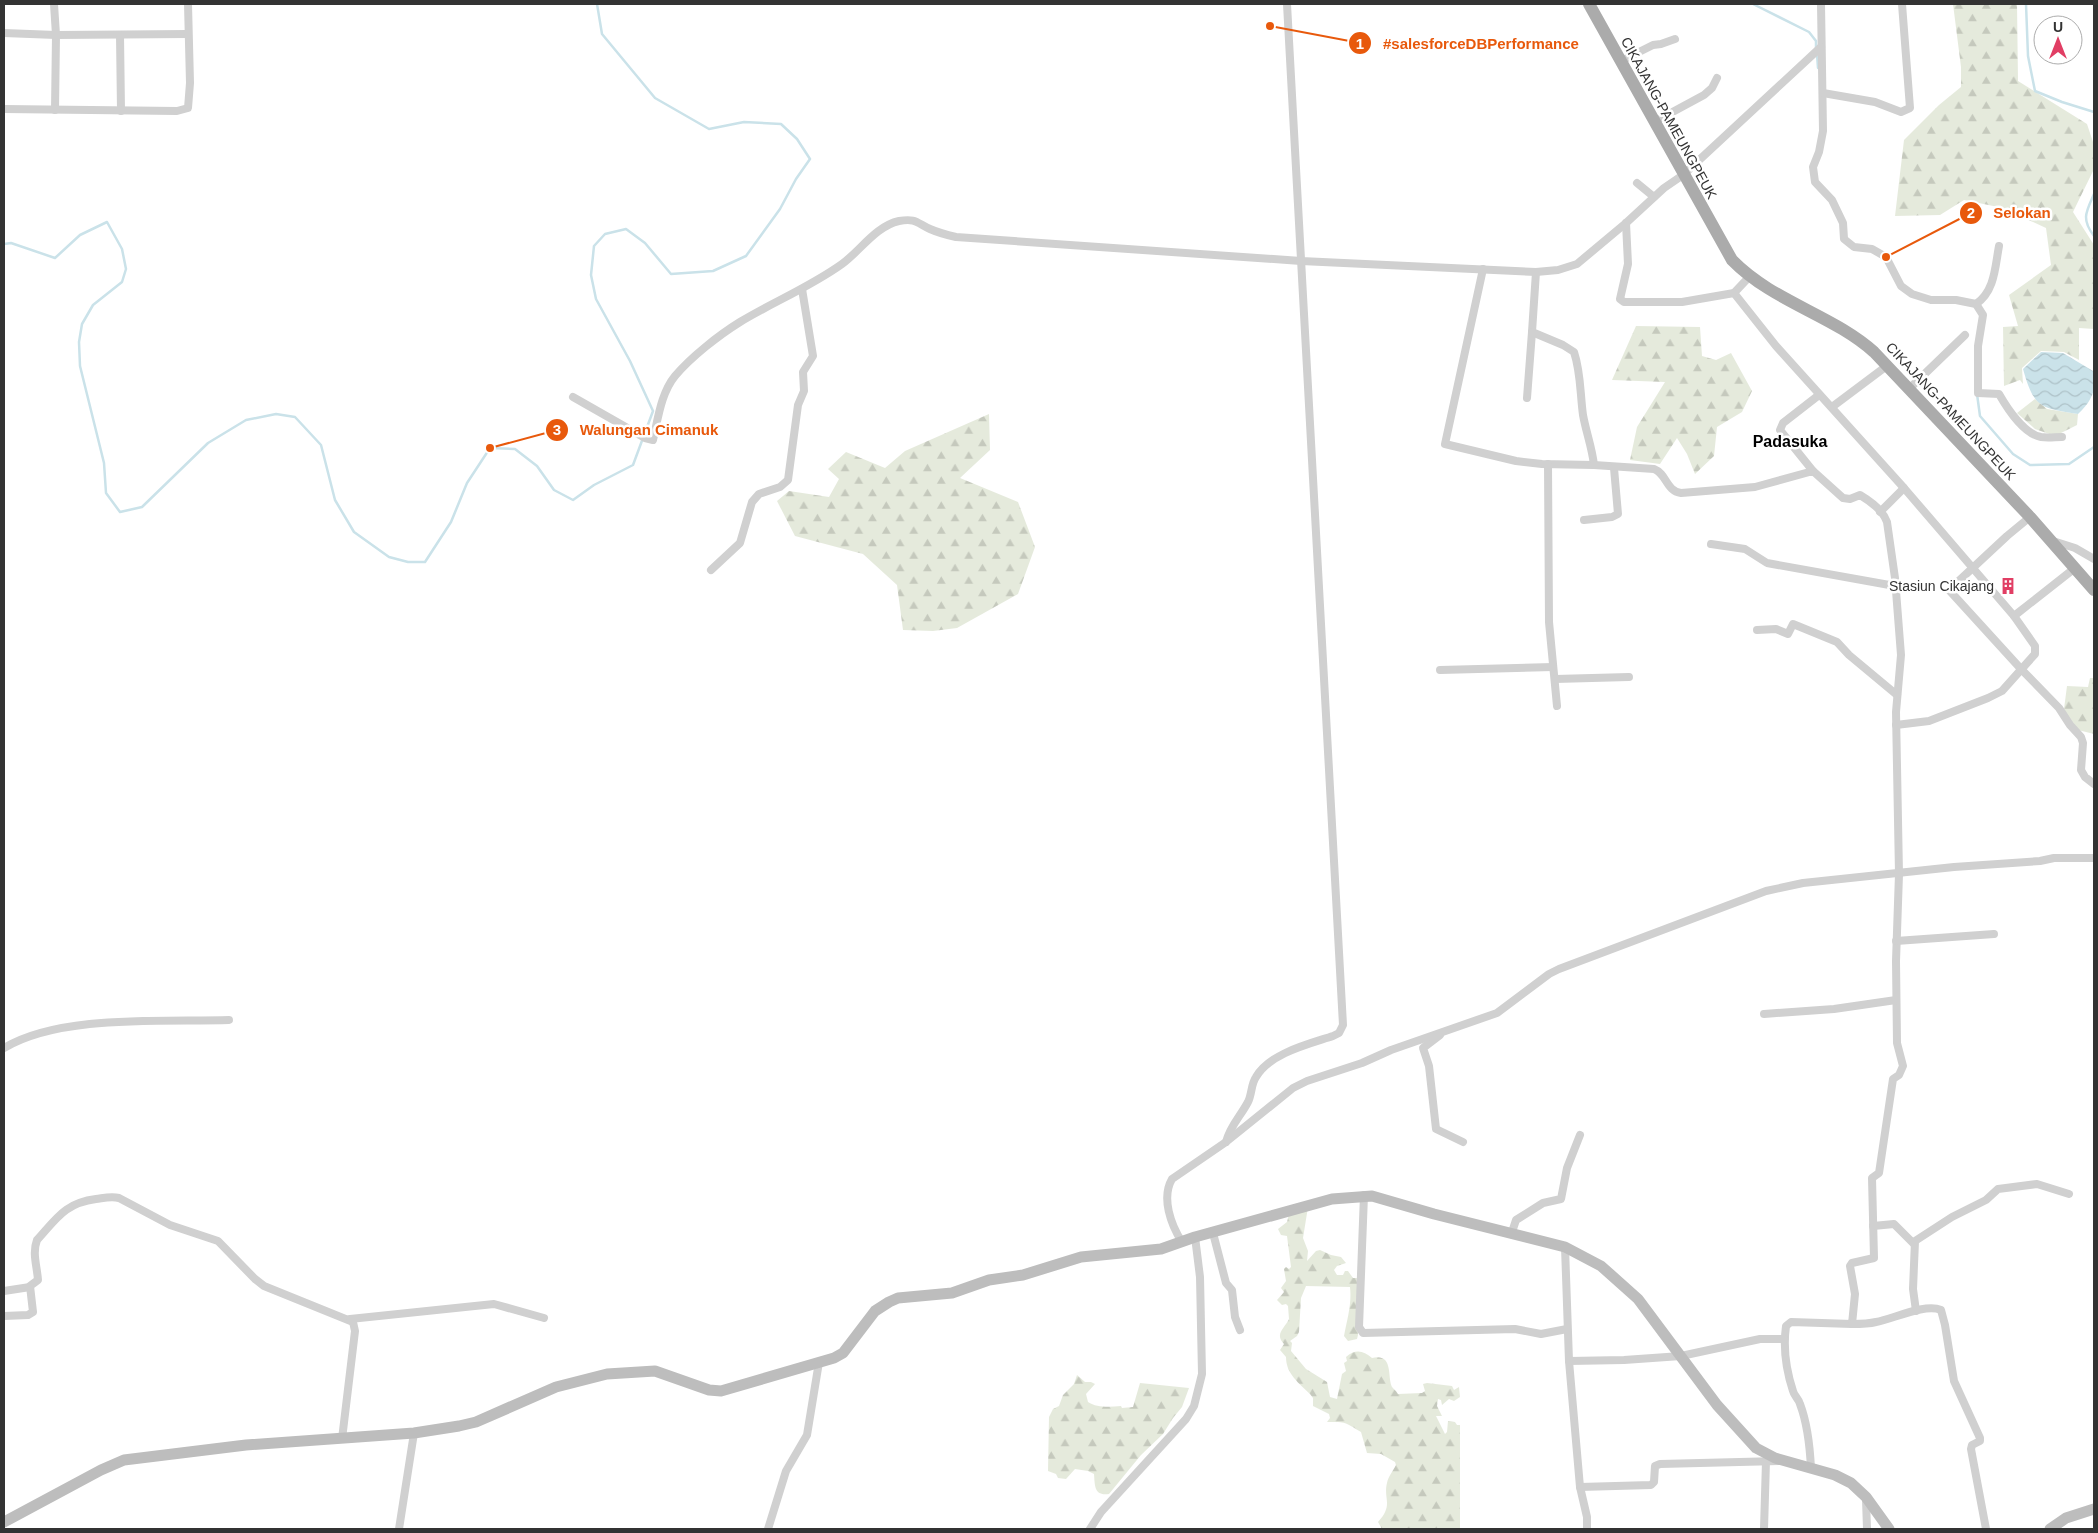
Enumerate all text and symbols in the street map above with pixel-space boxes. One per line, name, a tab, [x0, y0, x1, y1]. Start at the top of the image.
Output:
north arrow	[2033, 15, 2083, 65]
text: U	[2053, 19, 2063, 35]
callout: #salesforceDBPerformance	[1348, 28, 1589, 58]
street label: CIKAJANG-PAMEUNGPEUK	[1618, 34, 1721, 202]
text: 1	[1356, 35, 1364, 52]
text: #salesforceDBPerformance	[1383, 35, 1579, 52]
callout: Selokan	[1958, 198, 2061, 228]
text: 2	[1967, 204, 1975, 221]
text: Selokan	[1993, 204, 2051, 221]
street label: CIKAJANG-PAMEUNGPEUK	[1883, 339, 2020, 484]
callout: Walungan Cimanuk	[544, 415, 728, 445]
text: 3	[553, 421, 561, 438]
text: Walungan Cimanuk	[580, 421, 719, 438]
district label: Padasuka	[1753, 433, 1827, 450]
building icon: Stasiun Cikajang	[1998, 576, 2018, 596]
place label: Stasiun Cikajang	[1889, 578, 1994, 594]

